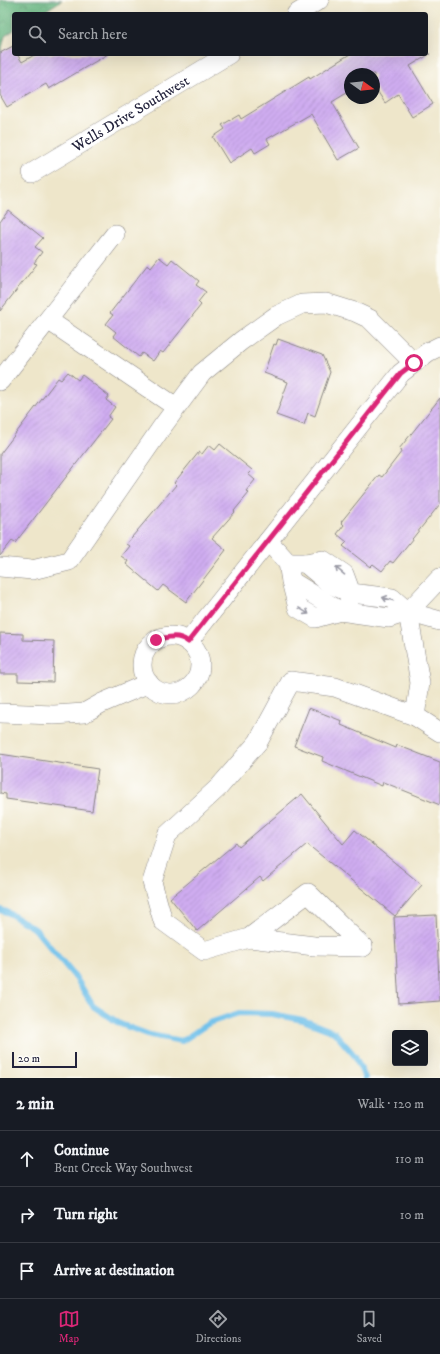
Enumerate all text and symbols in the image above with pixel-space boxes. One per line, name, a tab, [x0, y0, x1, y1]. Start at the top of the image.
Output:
search box	[12, 12, 428, 56]
icon: search	[26, 23, 48, 45]
text: Search here	[58, 25, 127, 44]
north arrow	[344, 68, 380, 104]
street label: Wells Drive Southwest	[68, 71, 193, 157]
route start	[405, 354, 423, 372]
one-way arrow	[334, 567, 345, 576]
one-way arrow	[382, 595, 395, 602]
one-way arrow	[298, 608, 310, 616]
route end	[147, 631, 165, 649]
map controls	[392, 1030, 428, 1066]
button: layers	[392, 1030, 428, 1066]
scale bar	[12, 1050, 77, 1069]
text: 20 m	[18, 1052, 40, 1066]
text: 2 min	[16, 1093, 54, 1115]
text: Walk · 120 m	[358, 1096, 424, 1112]
text: Continue	[54, 1141, 109, 1160]
icon: ahead	[16, 1148, 38, 1170]
text: 110 m	[395, 1151, 424, 1167]
text: Bent Creek Way Southwest	[54, 1160, 193, 1176]
icon: right	[16, 1204, 38, 1226]
text: Turn right	[54, 1205, 117, 1224]
text: 10 m	[400, 1207, 424, 1223]
icon: arrive	[16, 1260, 38, 1282]
text: Arrive at destination	[54, 1261, 174, 1280]
tab: Map	[58, 1308, 80, 1346]
tab: Directions	[196, 1308, 241, 1346]
tab: Saved	[357, 1308, 382, 1346]

